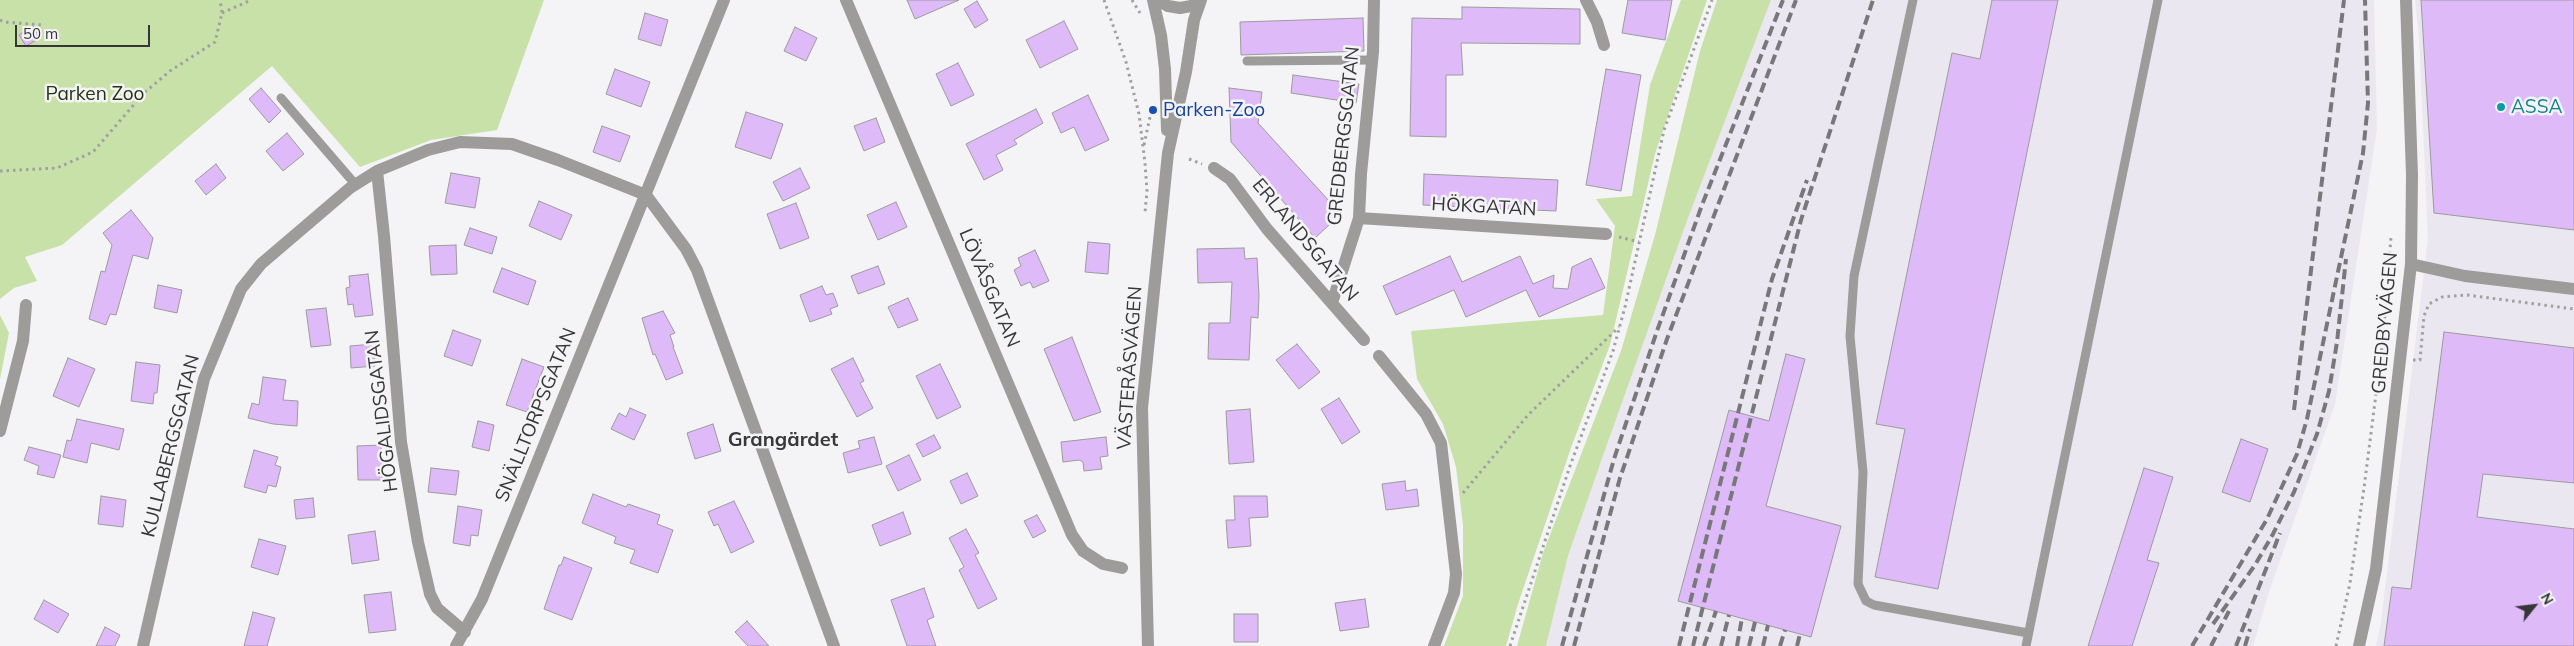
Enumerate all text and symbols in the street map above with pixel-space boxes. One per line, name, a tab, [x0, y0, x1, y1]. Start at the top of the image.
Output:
scale bar	[18, 15, 152, 47]
text: 50 m	[23, 24, 58, 43]
street label: GREDBERGSGATAN	[1323, 45, 1365, 227]
park label: Parken Zoo	[46, 83, 144, 105]
place label: ASSA	[2511, 96, 2562, 118]
place label: Parken-Zoo	[1163, 99, 1265, 121]
marker: ASSA	[2495, 101, 2507, 113]
marker: Parken-Zoo	[1147, 104, 1159, 116]
street label: ERLANDSGATAN	[1247, 174, 1363, 306]
street label: HÖKGATAN	[1431, 193, 1537, 221]
street label: LÖVÅSGATAN	[954, 225, 1024, 351]
street label: GREDBYVÄGEN	[2367, 251, 2403, 395]
street label: VÄSTERÅSVÄGEN	[1113, 285, 1147, 451]
street label: SNÄLLTORPSGATAN	[491, 325, 581, 505]
street label: HÖGALIDSGATAN	[361, 329, 403, 493]
street label: KULLABERGSGATAN	[137, 352, 205, 540]
district label: Grangärdet	[728, 428, 838, 452]
north arrow	[2509, 581, 2559, 631]
text: N	[2537, 590, 2558, 608]

